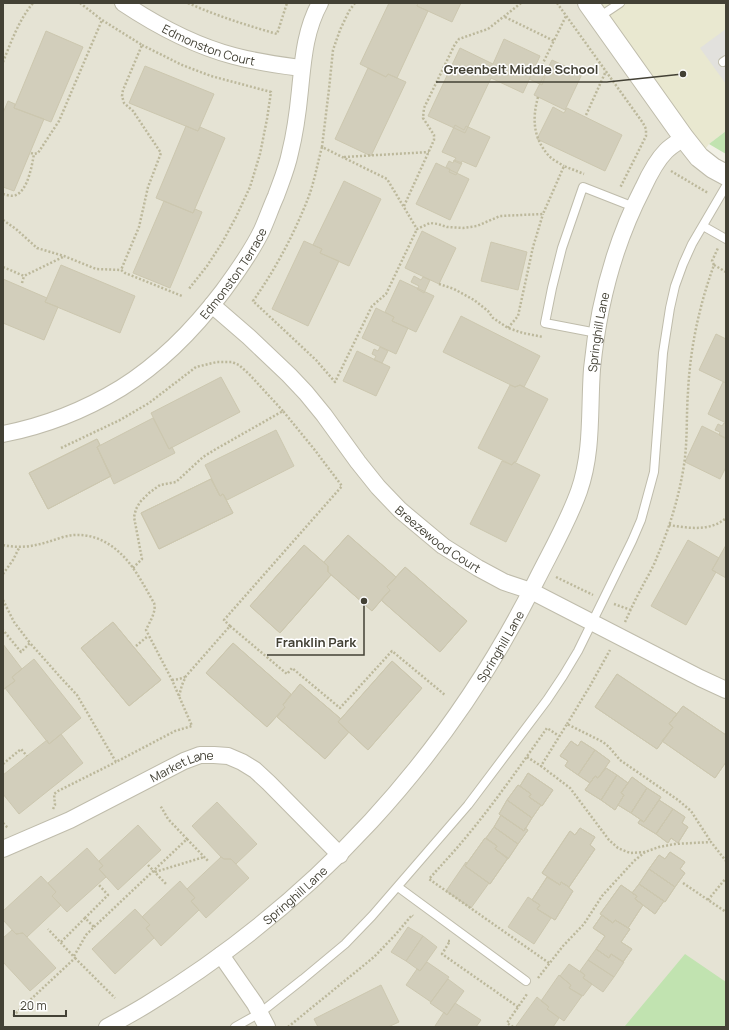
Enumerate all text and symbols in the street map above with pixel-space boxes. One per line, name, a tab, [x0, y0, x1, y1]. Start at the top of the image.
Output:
street label: Edmonston Court	[159, 20, 257, 69]
callout: Greenbelt Middle School	[436, 57, 607, 82]
text: Greenbelt Middle School	[444, 60, 598, 78]
street label: Edmonston Terrace	[195, 225, 270, 323]
street label: Springhill Lane	[583, 290, 613, 373]
street label: Breezewood Court	[392, 501, 484, 576]
street label: Springhill Lane	[472, 607, 528, 686]
callout: Franklin Park	[267, 630, 364, 655]
text: Franklin Park	[276, 633, 357, 651]
street label: Market Lane	[147, 747, 214, 786]
street label: Springhill Lane	[259, 862, 331, 928]
scale bar	[14, 992, 66, 1018]
text: 20 m	[20, 997, 47, 1014]

